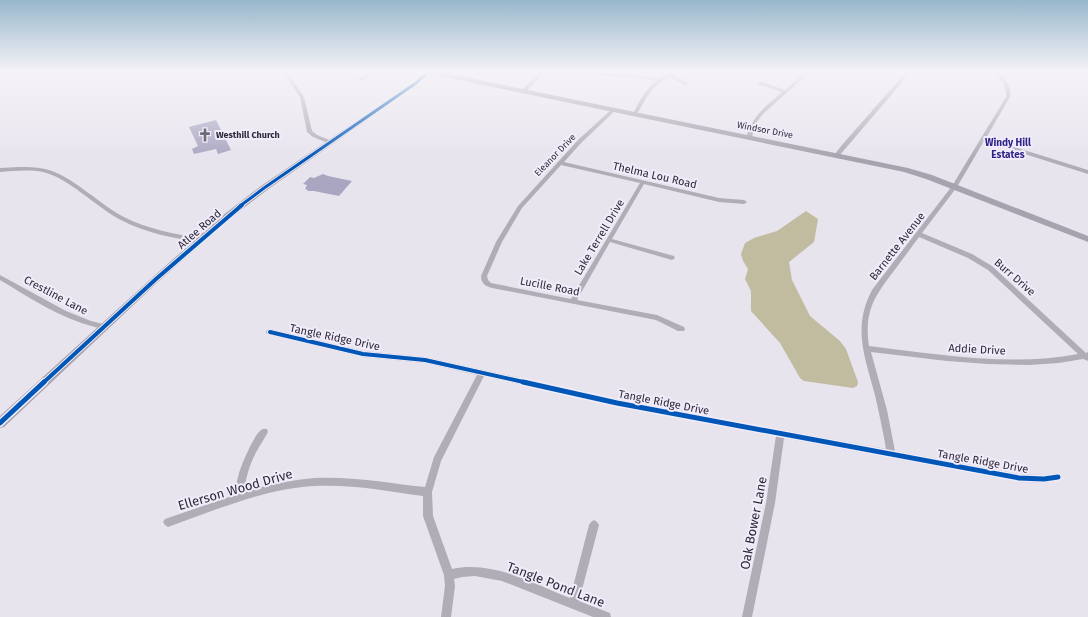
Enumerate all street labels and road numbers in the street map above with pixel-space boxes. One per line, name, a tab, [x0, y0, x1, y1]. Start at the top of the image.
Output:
street label: Windsor Drive	[736, 120, 794, 140]
street label: Eleanor Drive	[532, 132, 578, 178]
street label: Thelma Lou Road	[612, 159, 698, 191]
street label: Lake Terrell Drive	[572, 197, 627, 278]
street label: Atlee Road	[175, 207, 224, 252]
street label: Barnette Avenue	[867, 210, 928, 283]
street label: Burr Drive	[991, 256, 1038, 299]
street label: Crestline Lane	[22, 273, 90, 318]
street label: Lucille Road	[519, 274, 581, 299]
street label: Tangle Ridge Drive	[289, 322, 381, 353]
street label: Addie Drive	[948, 342, 1006, 357]
street label: Tangle Ridge Drive	[618, 387, 710, 418]
street label: Tangle Ridge Drive	[937, 447, 1029, 476]
street label: Ellerson Wood Drive	[176, 466, 294, 513]
street label: Oak Bower Lane	[737, 475, 770, 571]
street label: Tangle Pond Lane	[505, 559, 607, 610]

